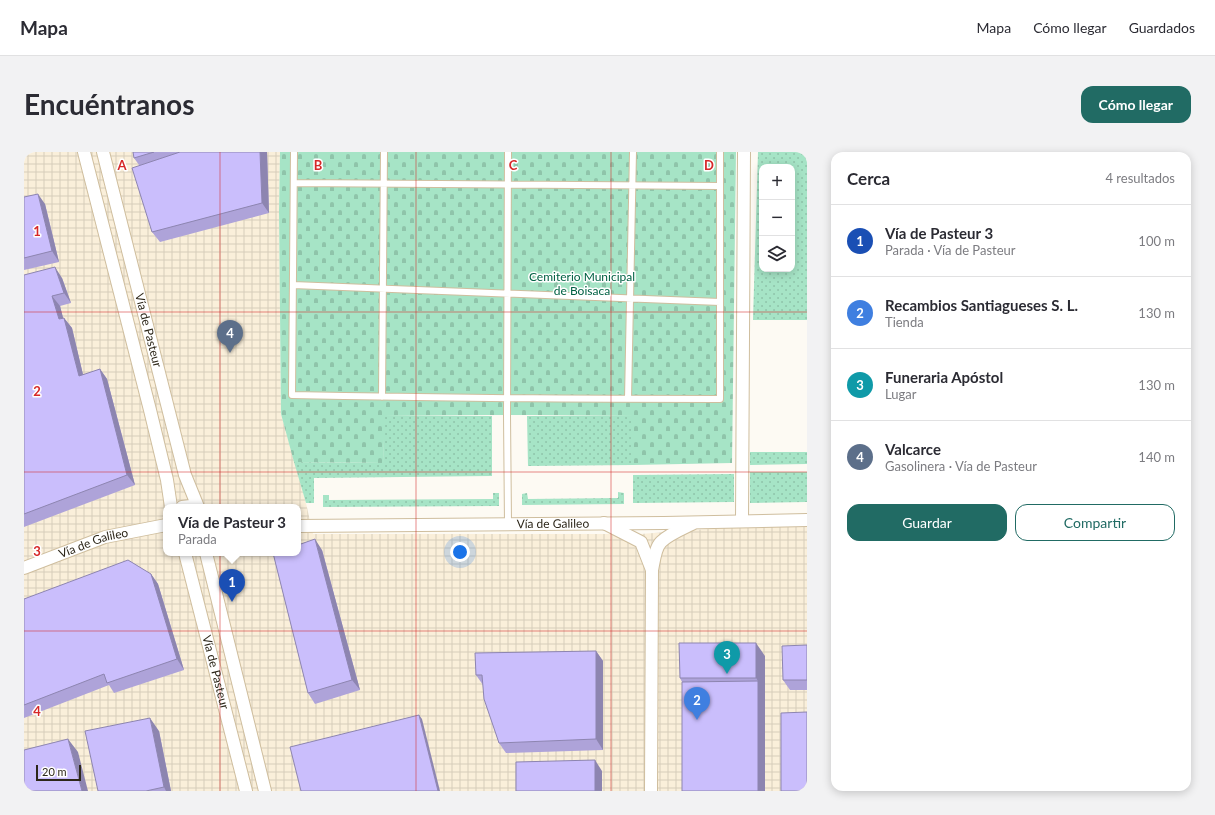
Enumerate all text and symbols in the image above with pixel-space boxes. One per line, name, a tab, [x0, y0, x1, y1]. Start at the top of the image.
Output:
text: Mapa	[20, 16, 68, 39]
text: Mapa	[977, 19, 1011, 36]
text: Cómo llegar	[1033, 19, 1107, 36]
text: Guardados	[1129, 19, 1195, 36]
button: Cómo llegar	[1081, 86, 1191, 123]
text: Encuéntranos	[24, 87, 195, 121]
text: A	[116, 157, 127, 173]
text: B	[314, 157, 323, 173]
text: C	[509, 157, 518, 173]
text: D	[704, 157, 714, 173]
map controls	[759, 164, 795, 272]
button: +	[759, 164, 795, 200]
text: Cerca	[847, 168, 890, 189]
text: 4 resultados	[1105, 170, 1175, 186]
button: −	[759, 200, 795, 236]
text: 1	[33, 223, 41, 239]
text: Vía de Pasteur 3	[885, 224, 993, 242]
text: 1	[856, 233, 864, 249]
text: 100 m	[1138, 233, 1175, 249]
button: layers	[759, 236, 795, 272]
text: Parada · Vía de Pasteur	[885, 242, 1016, 258]
park label: Cemiterio Municipal de Boisaca	[529, 269, 635, 298]
street label: Vía de Pasteur	[132, 292, 166, 369]
text: Recambios Santiagueses S. L.	[885, 296, 1078, 314]
text: 2	[856, 305, 864, 321]
text: 130 m	[1138, 305, 1175, 321]
text: Tienda	[885, 314, 924, 330]
pin: 4	[217, 320, 243, 353]
text: Funeraria Apóstol	[885, 368, 1003, 386]
text: 3	[856, 377, 864, 393]
text: 130 m	[1138, 377, 1175, 393]
text: 2	[33, 383, 41, 399]
text: Lugar	[885, 386, 917, 402]
text: Valcarce	[885, 440, 941, 458]
text: 4	[856, 449, 864, 465]
text: 140 m	[1138, 449, 1175, 465]
text: Gasolinera · Vía de Pasteur	[885, 458, 1037, 474]
popup	[163, 504, 301, 556]
button: Guardar	[847, 504, 1007, 541]
button: Compartir	[1015, 504, 1175, 541]
text: Vía de Pasteur 3	[178, 513, 286, 531]
street label: Vía de Galileo	[517, 516, 589, 531]
street label: Vía de Galileo	[56, 525, 130, 561]
text: Parada	[178, 531, 217, 547]
your location	[450, 542, 470, 562]
text: 3	[33, 543, 41, 559]
pin: 1	[219, 569, 245, 602]
street label: Vía de Pasteur	[199, 633, 233, 711]
pin: 3	[714, 641, 740, 674]
pin: 2	[684, 687, 710, 720]
text: 4	[33, 703, 41, 719]
scale bar	[36, 763, 81, 782]
text: 20 m	[42, 765, 67, 778]

